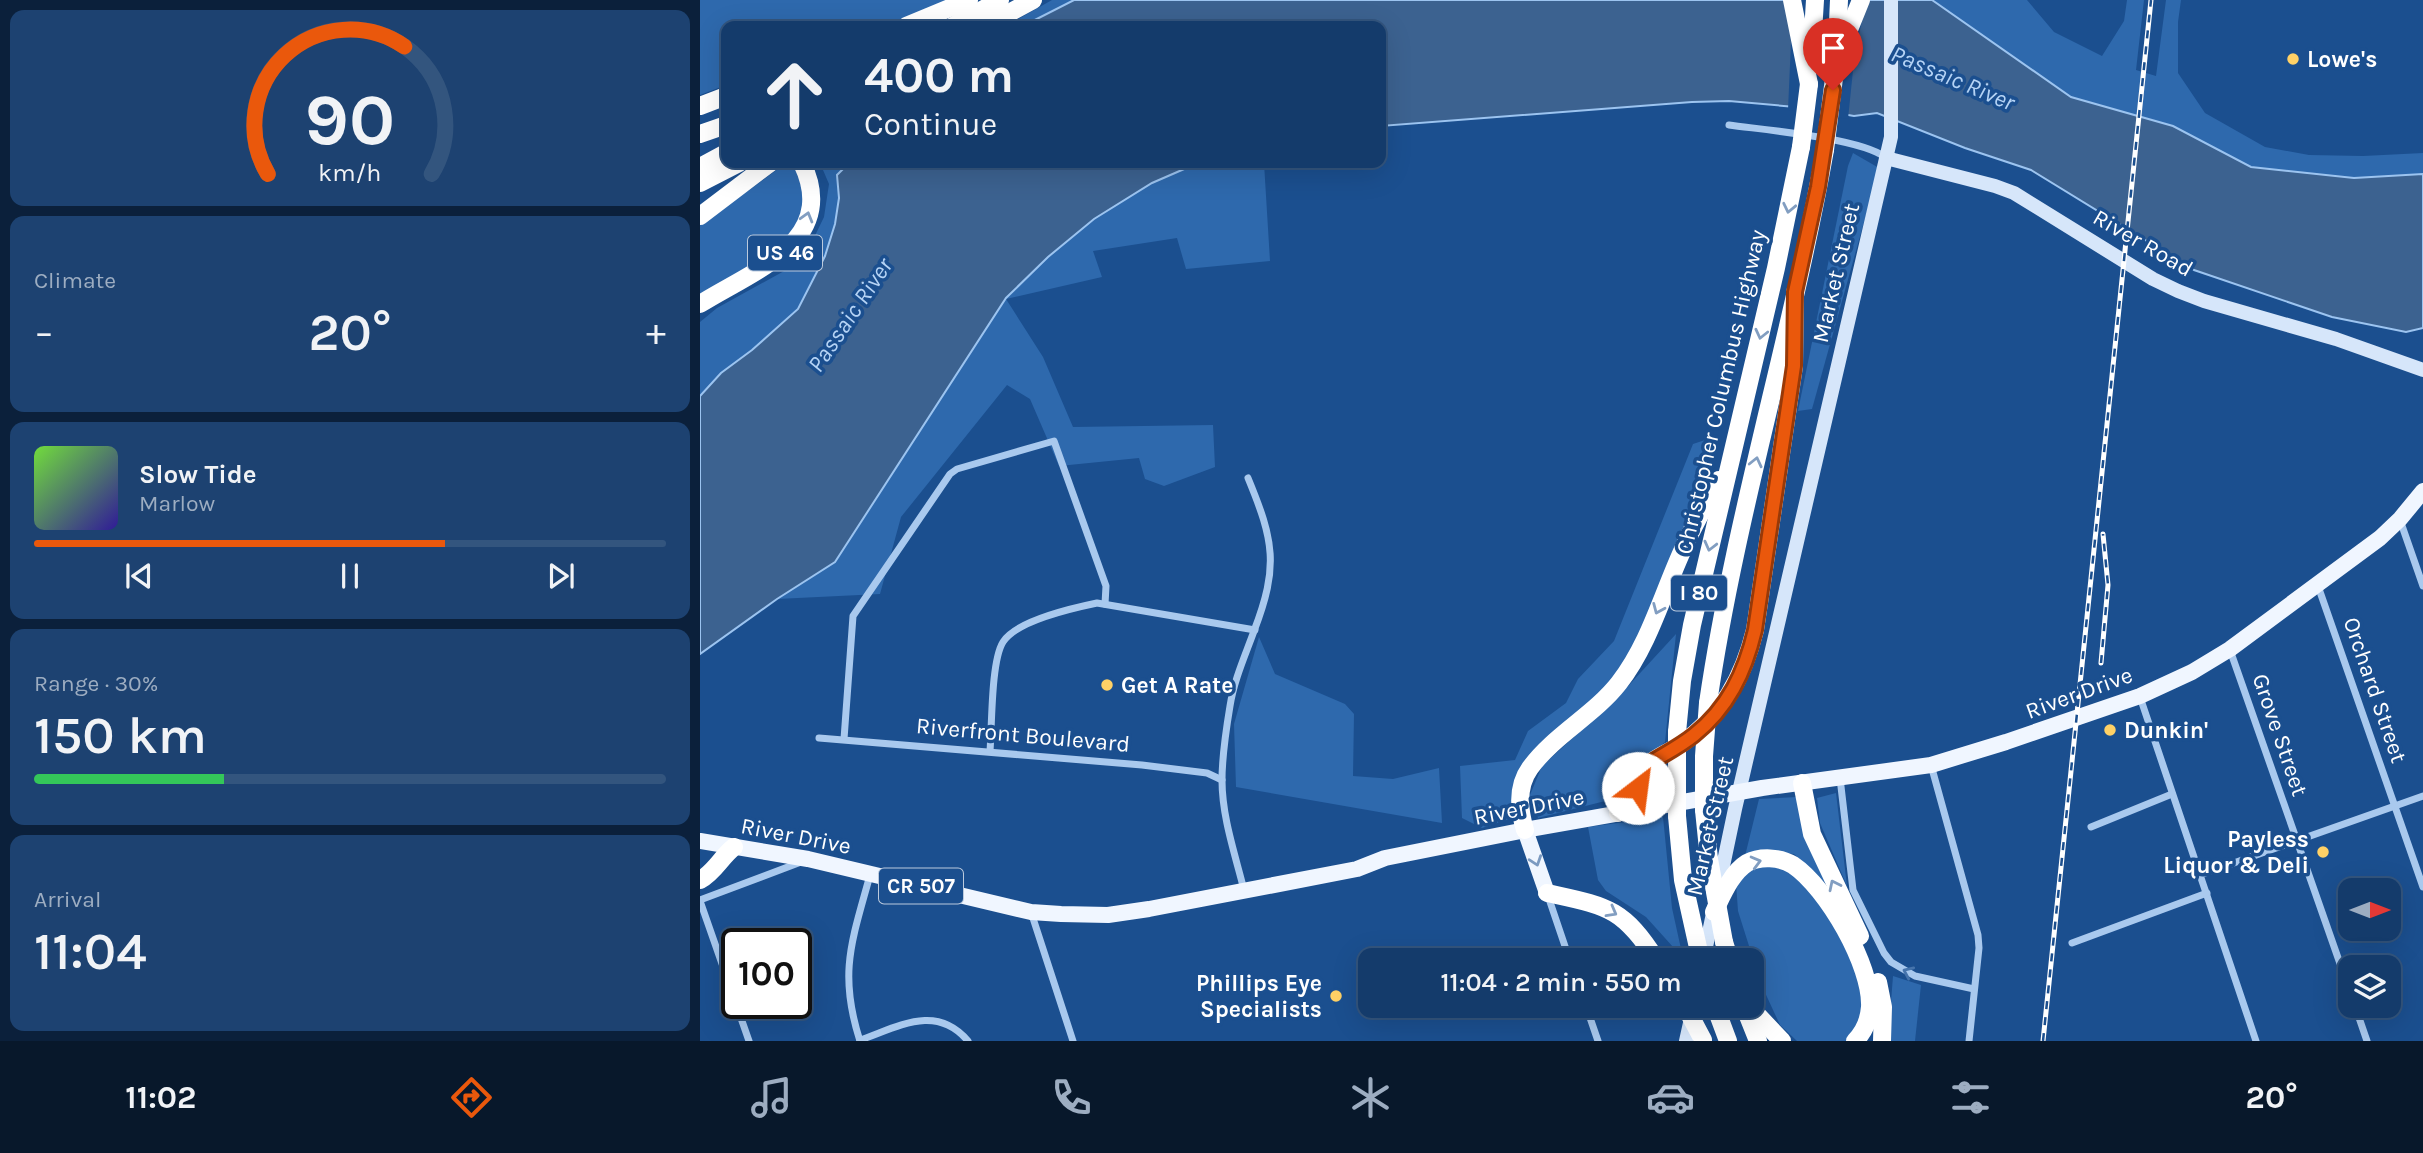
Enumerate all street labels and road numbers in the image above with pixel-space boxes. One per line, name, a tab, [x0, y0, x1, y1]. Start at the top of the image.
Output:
street label: Market Street	[1807, 200, 1865, 345]
street label: River Road	[2088, 204, 2198, 282]
street label: Christopher Columbus Highway	[1670, 227, 1772, 557]
road number: US 46	[748, 236, 822, 270]
road number: I 80	[1671, 576, 1727, 610]
street label: Orchard Street	[2337, 614, 2413, 767]
street label: River Drive	[2022, 661, 2136, 725]
street label: Grove Street	[2246, 670, 2314, 800]
street label: Riverfront Boulevard	[915, 712, 1131, 758]
street label: Market Street	[1681, 753, 1739, 898]
street label: River Drive	[1472, 783, 1586, 831]
street label: River Drive	[739, 812, 853, 860]
road number: CR 507	[879, 868, 963, 903]

